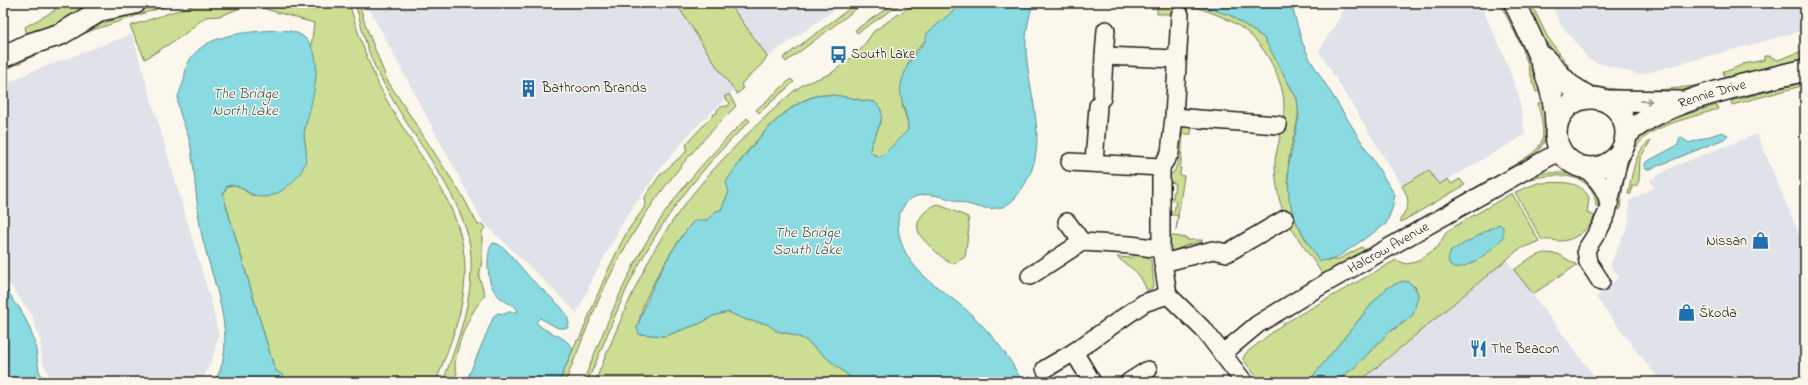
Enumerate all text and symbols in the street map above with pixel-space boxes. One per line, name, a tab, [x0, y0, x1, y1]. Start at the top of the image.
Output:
bus stop icon: South Lake	[828, 44, 848, 64]
place label: South Lake	[851, 44, 916, 65]
street label: Rennie Drive	[1675, 74, 1749, 114]
building icon: Bathroom Brands	[519, 78, 539, 98]
place label: Bathroom Brands	[541, 78, 647, 99]
water label: The Bridge North Lake	[212, 83, 279, 122]
one-way arrow	[1639, 97, 1652, 105]
street label: Halcrow Avenue	[1344, 216, 1434, 279]
water label: The Bridge South Lake	[773, 222, 843, 261]
place label: Nissan	[1706, 231, 1747, 252]
shop icon: Nissan	[1750, 231, 1770, 251]
shop icon: Škoda	[1676, 303, 1696, 323]
place label: Škoda	[1699, 303, 1737, 324]
restaurant icon: The Beacon	[1468, 339, 1488, 359]
place label: The Beacon	[1491, 339, 1559, 360]

